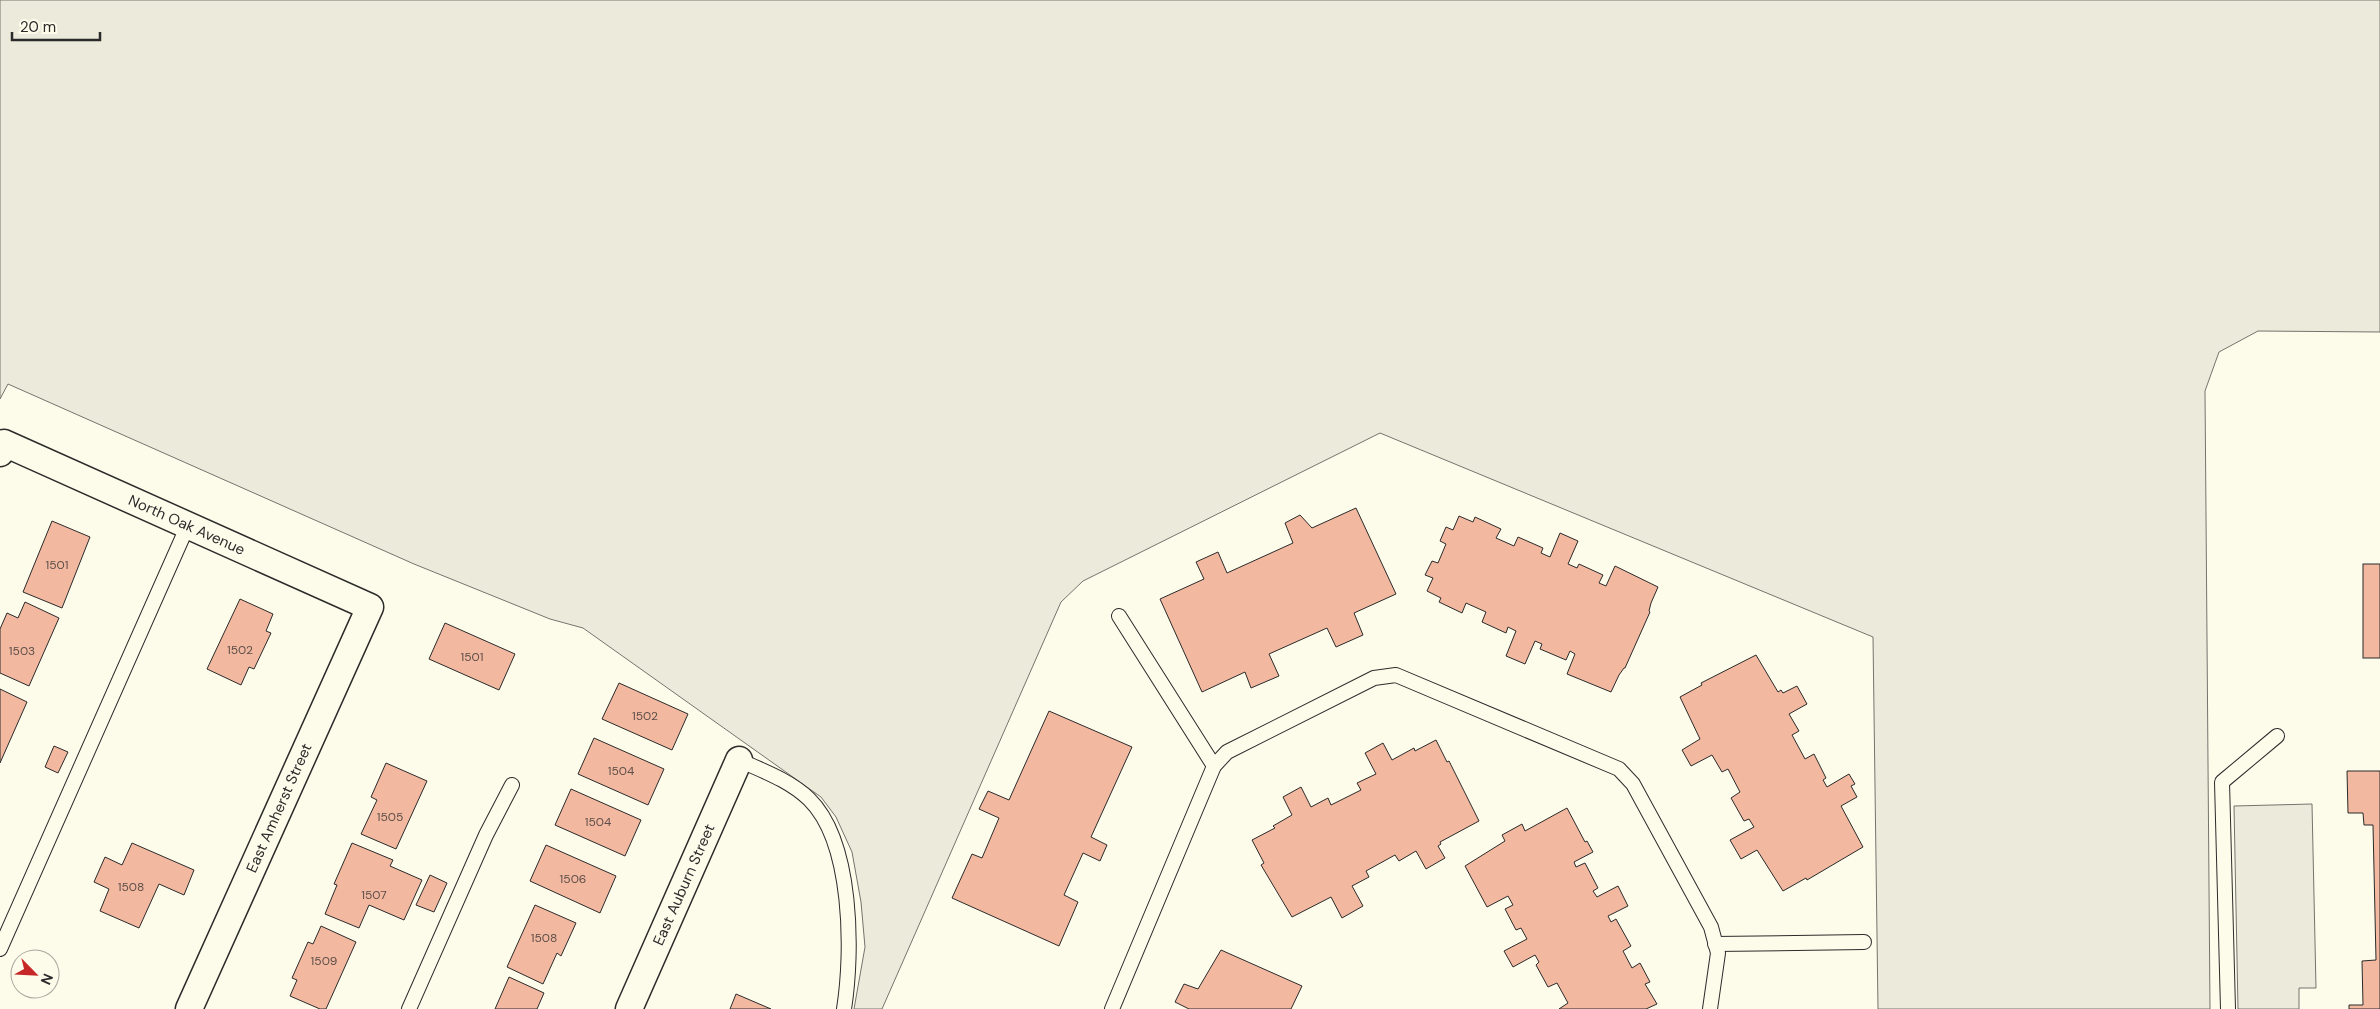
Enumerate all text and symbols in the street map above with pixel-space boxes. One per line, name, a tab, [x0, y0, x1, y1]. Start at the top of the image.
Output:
scale bar	[12, 10, 100, 42]
text: 20 m	[20, 17, 56, 37]
street label: North Oak Avenue	[125, 490, 248, 560]
house number: 1501	[45, 557, 69, 573]
house number: 1502	[227, 642, 253, 658]
house number: 1503	[9, 643, 35, 659]
house number: 1501	[460, 649, 484, 665]
house number: 1502	[632, 708, 658, 724]
street label: East Amherst Street	[242, 740, 317, 876]
house number: 1504	[608, 763, 634, 779]
house number: 1505	[377, 809, 403, 825]
house number: 1504	[585, 814, 611, 830]
street label: East Auburn Street	[648, 821, 720, 949]
house number: 1506	[560, 871, 586, 887]
house number: 1508	[118, 879, 144, 895]
house number: 1507	[361, 887, 387, 903]
house number: 1508	[531, 930, 557, 946]
north arrow	[10, 949, 60, 999]
house number: 1509	[311, 953, 337, 969]
text: N	[37, 971, 57, 988]

